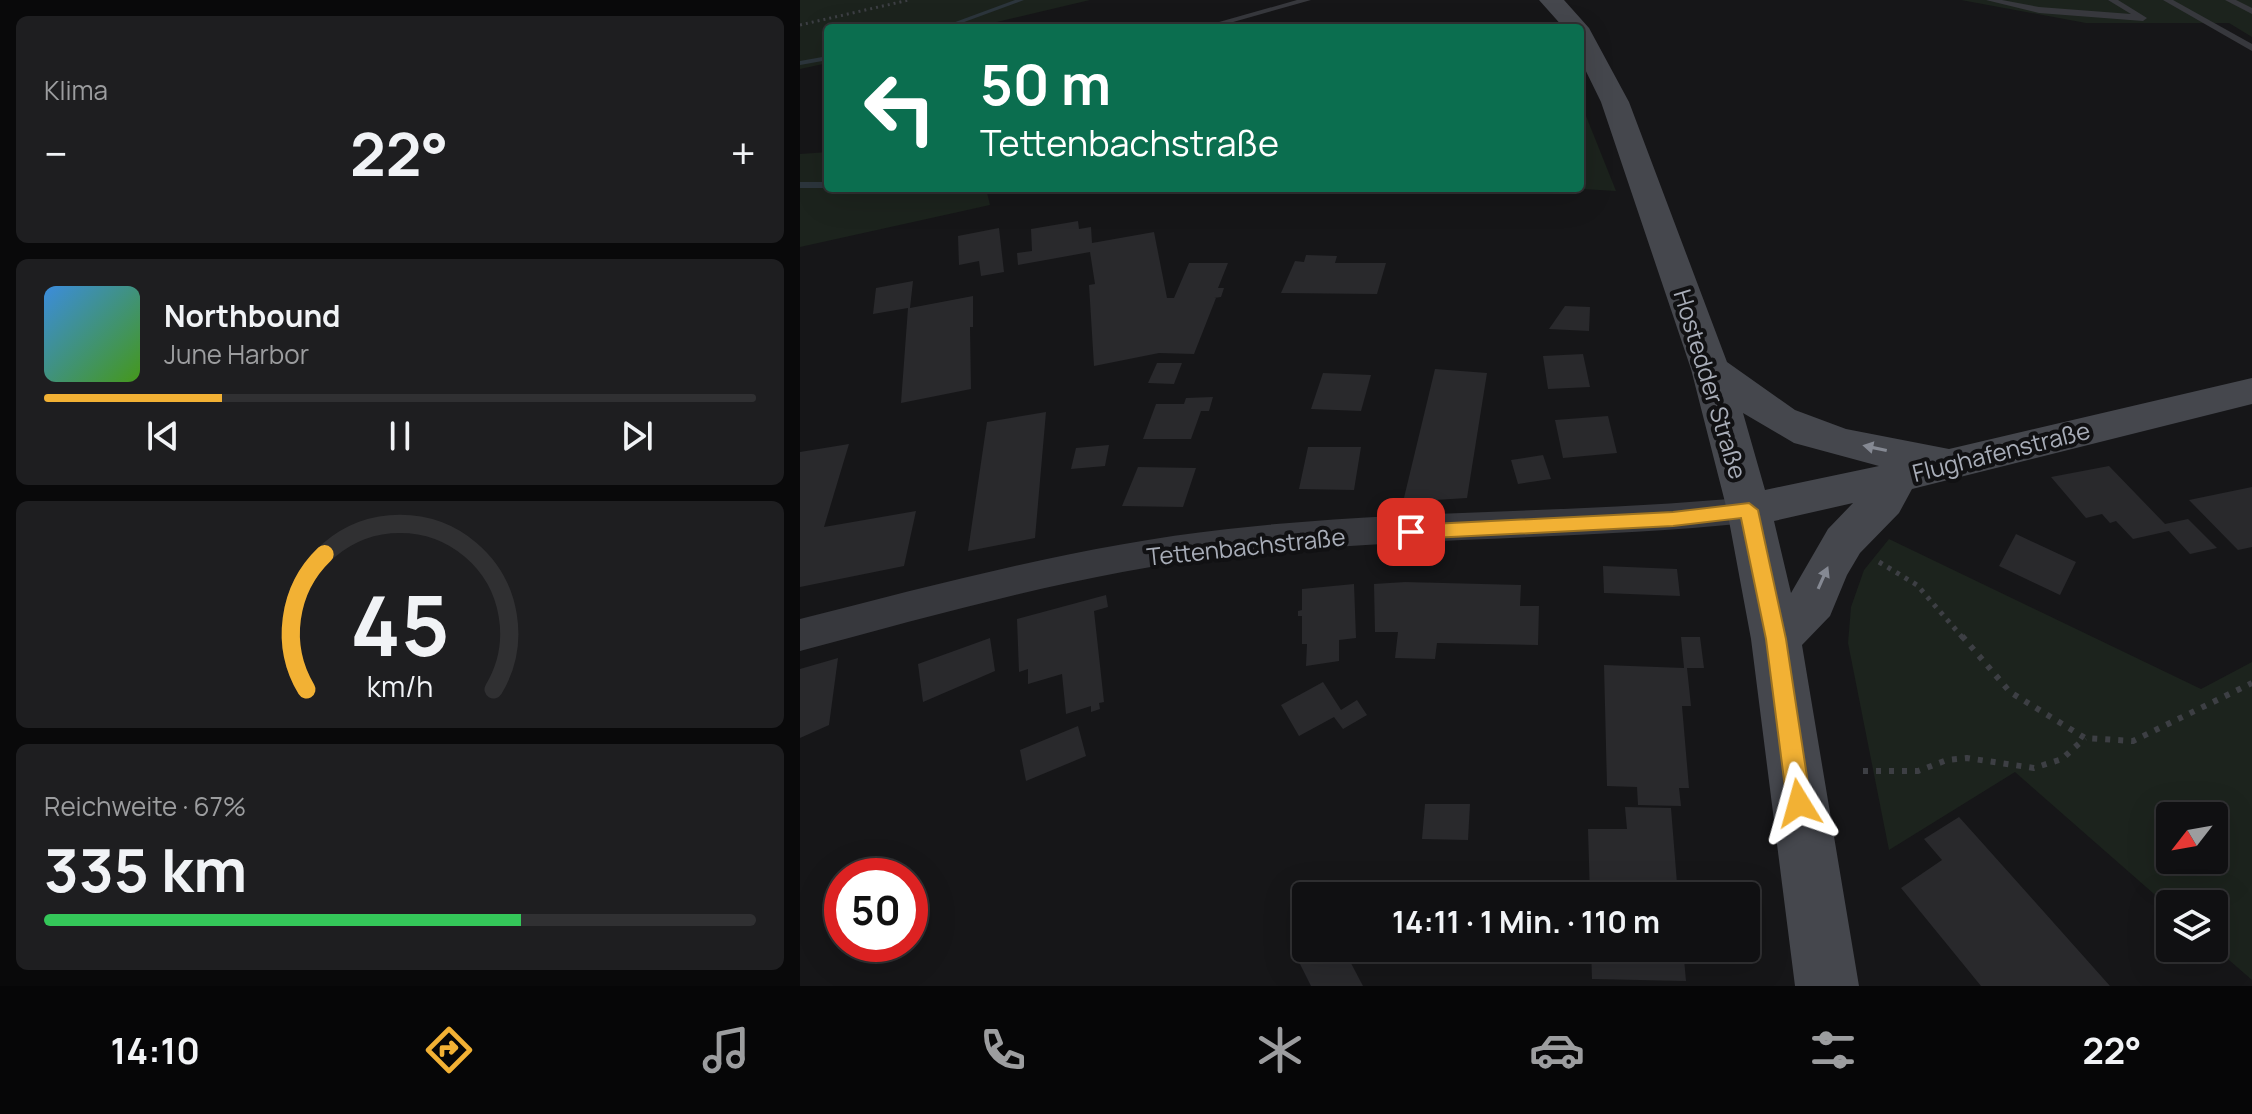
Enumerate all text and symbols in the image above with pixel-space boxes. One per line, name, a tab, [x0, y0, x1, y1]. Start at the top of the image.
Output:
text: 50 m	[980, 45, 1111, 122]
icon: left	[848, 56, 952, 160]
text: Klima	[44, 72, 108, 108]
text: 22°	[350, 112, 448, 194]
text: Tettenbachstraße	[980, 118, 1279, 167]
text: −	[44, 123, 68, 183]
text: +	[731, 123, 756, 183]
street label: Hostedder Straße	[1666, 285, 1756, 483]
text: Northbound	[164, 295, 341, 336]
text: June Harbor	[164, 336, 309, 372]
street label: Flughafenstraße	[1909, 413, 2093, 489]
icon: previous	[141, 414, 185, 458]
icon: pause	[378, 414, 422, 458]
icon: next	[615, 414, 659, 458]
one-way arrow	[1862, 441, 1887, 454]
pin	[1377, 498, 1445, 566]
icon: arrive	[1389, 510, 1433, 554]
street label: Tettenbachstraße	[1145, 519, 1347, 573]
one-way arrow	[1816, 566, 1829, 590]
text: 45	[350, 567, 450, 681]
text: km/h	[367, 667, 433, 706]
position arrow	[1757, 761, 1841, 845]
text: Reichweite · 67%	[44, 788, 246, 824]
north arrow	[2156, 802, 2228, 874]
map controls	[2156, 802, 2228, 962]
text: 335 km	[44, 828, 247, 910]
speed limit sign: 50	[824, 858, 928, 962]
button: layers	[2156, 890, 2228, 962]
text: 14:11 · 1 Min. · 110 m	[1392, 901, 1660, 942]
icon: directions	[421, 1022, 477, 1078]
icon: music	[698, 1022, 754, 1078]
icon: phone	[975, 1022, 1031, 1078]
icon: climate	[1252, 1022, 1308, 1078]
icon: car	[1529, 1022, 1585, 1078]
icon: filters	[1805, 1022, 1861, 1078]
text: 14:10	[110, 1026, 200, 1075]
text: 22°	[2082, 1026, 2141, 1075]

